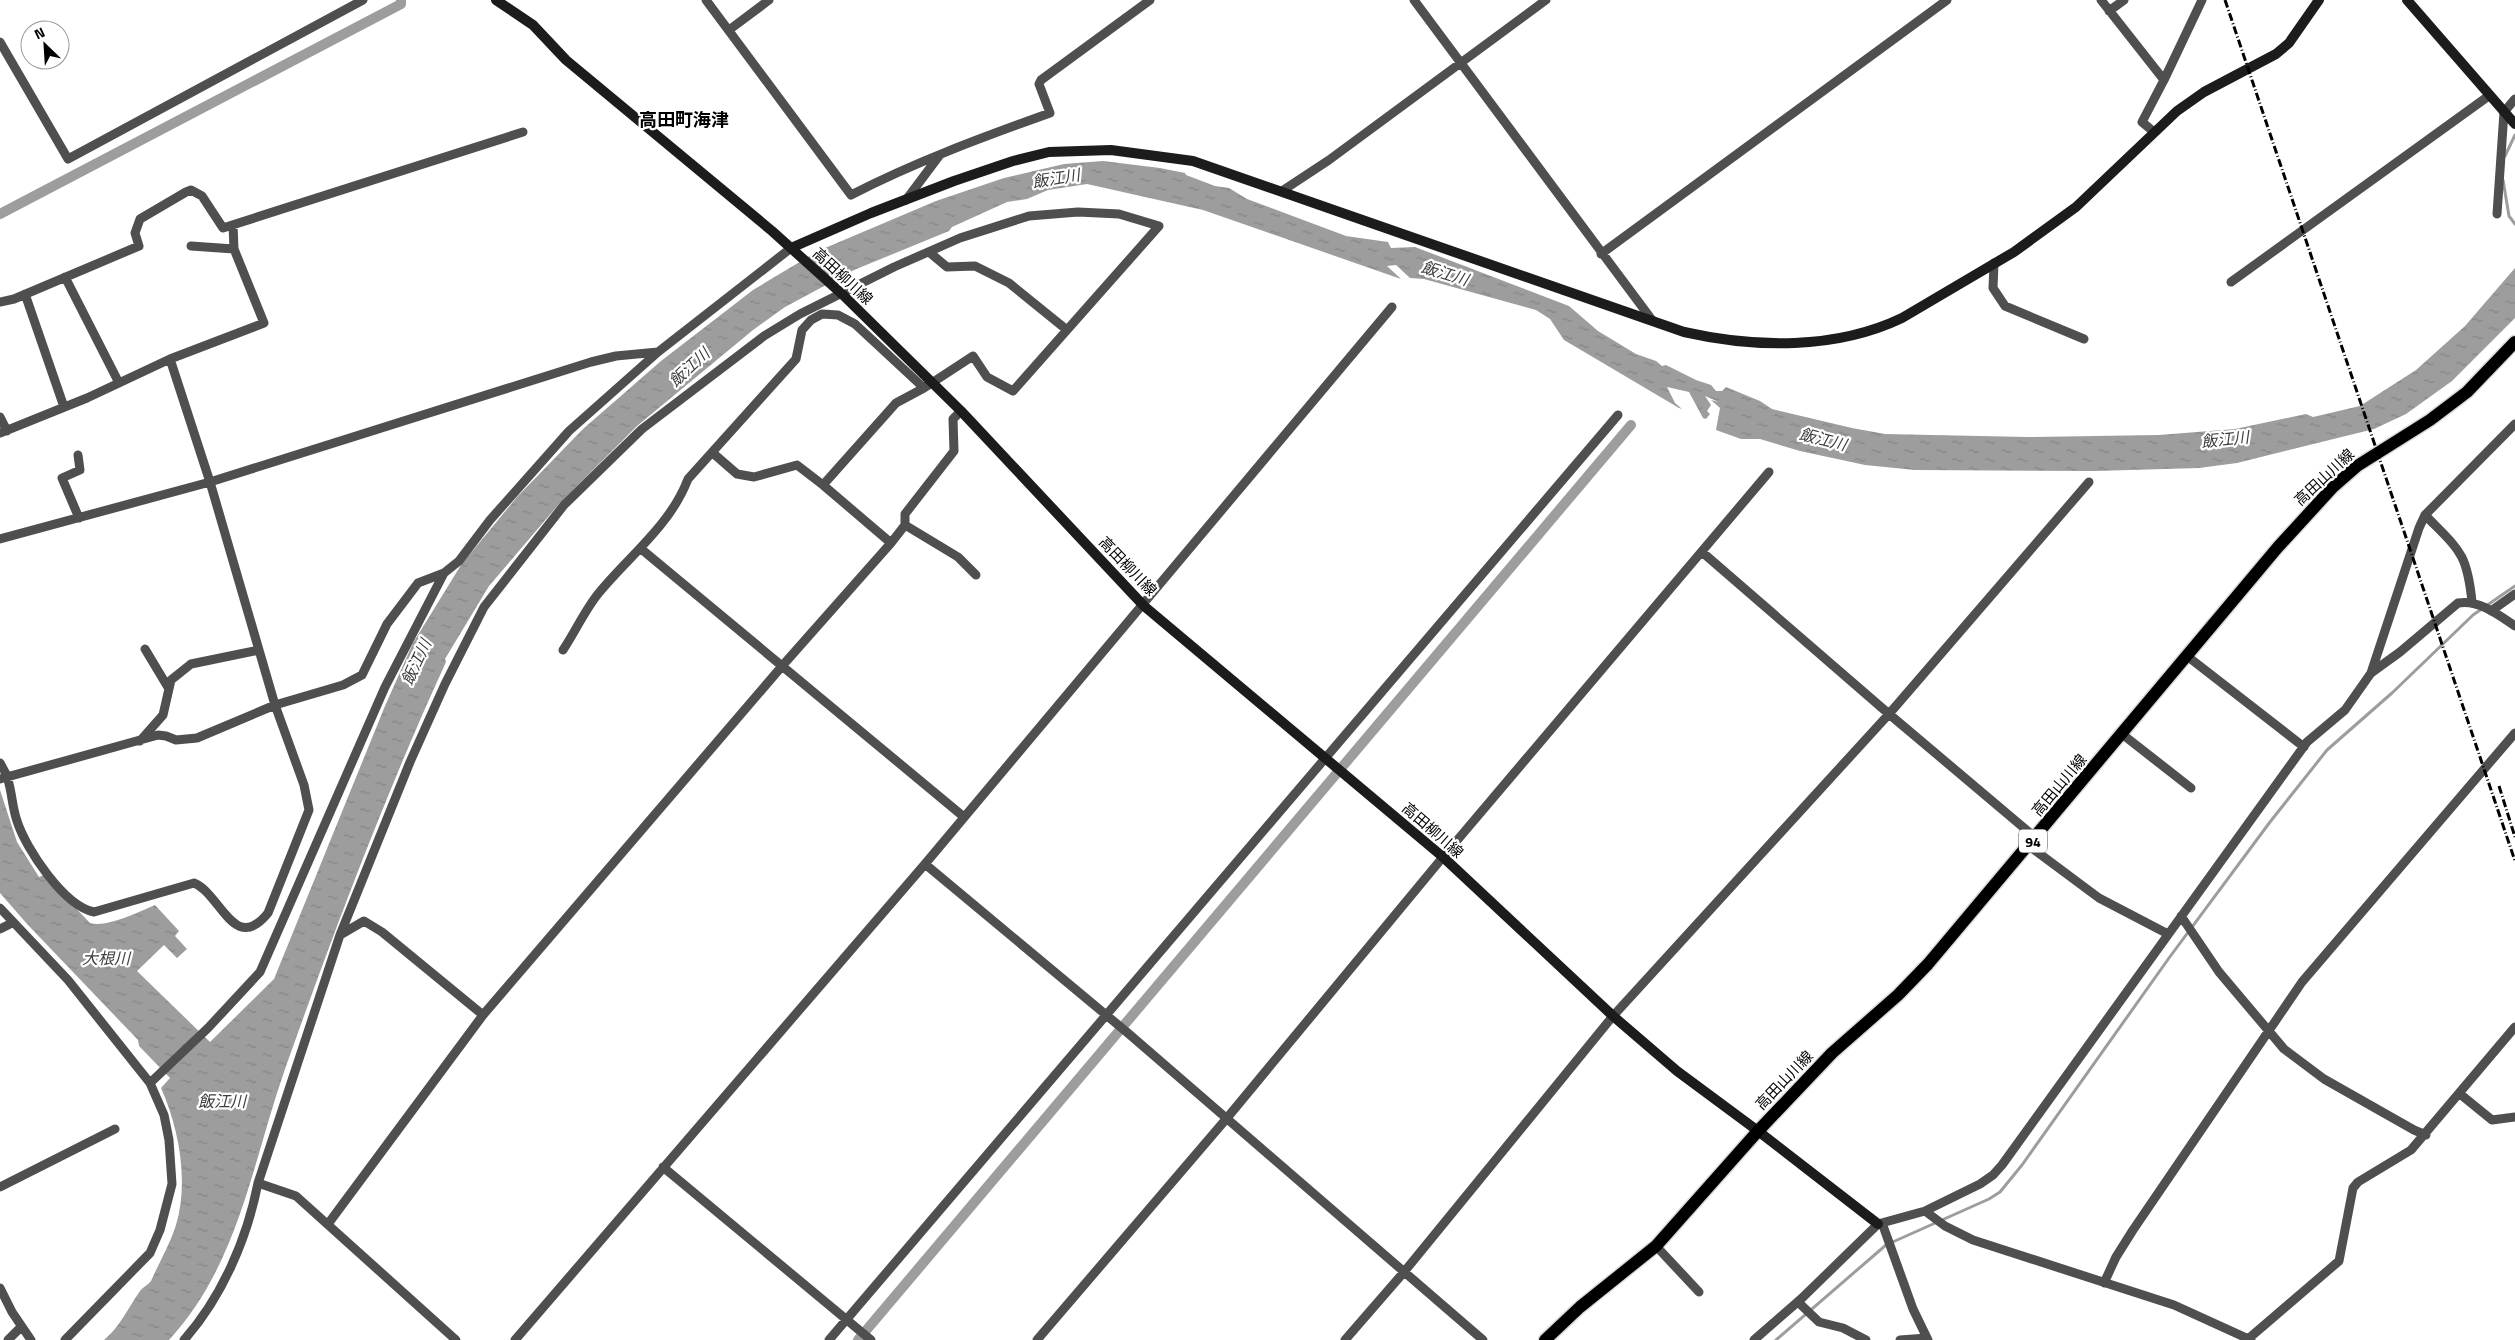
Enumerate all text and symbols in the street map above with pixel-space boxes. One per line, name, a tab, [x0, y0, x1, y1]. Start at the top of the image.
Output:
north arrow	[20, 20, 70, 70]
text: N	[30, 21, 48, 44]
district label: 高田町海津	[639, 106, 729, 133]
water label: 飯江川	[1030, 162, 1084, 194]
street label: 高田柳川線	[808, 242, 878, 310]
water label: 飯江川	[1419, 255, 1473, 292]
water label: 飯江川	[663, 340, 716, 392]
water label: 飯江川	[1797, 422, 1851, 457]
water label: 飯江川	[2200, 424, 2252, 453]
street label: 高田山川線	[2289, 443, 2359, 511]
street label: 高田柳川線	[1094, 531, 1162, 601]
water label: 飯江川	[395, 633, 438, 689]
street label: 高田山川線	[2026, 749, 2092, 821]
street label: 高田柳川線	[1397, 797, 1469, 863]
road number: 94	[2019, 829, 2047, 852]
water label: 大根川	[82, 946, 132, 970]
street label: 高田山川線	[1750, 1045, 1818, 1115]
water label: 飯江川	[198, 1089, 248, 1113]

